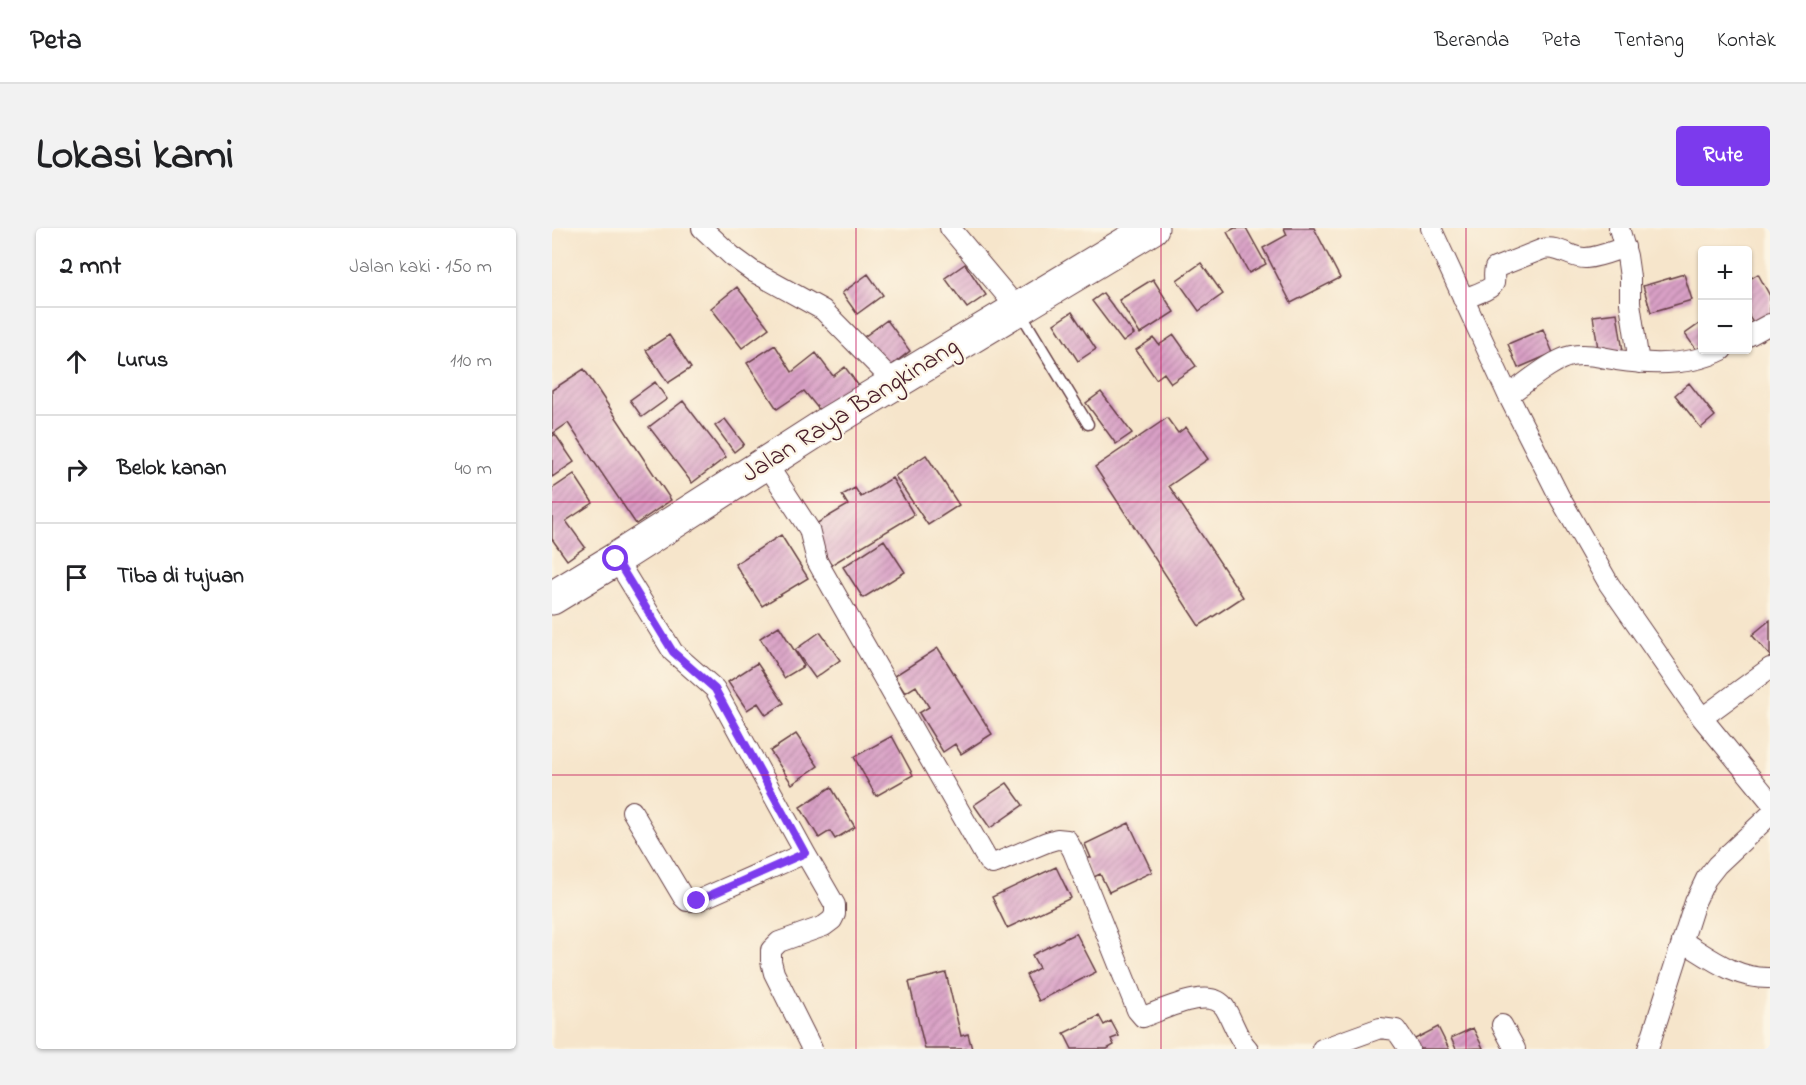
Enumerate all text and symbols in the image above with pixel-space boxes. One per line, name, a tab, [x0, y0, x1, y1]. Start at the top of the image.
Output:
text: Peta	[30, 21, 82, 62]
text: Beranda	[1434, 26, 1509, 56]
text: Peta	[1542, 26, 1581, 56]
text: Tentang	[1614, 26, 1684, 56]
text: Kontak	[1717, 26, 1776, 56]
text: Lokasi kami	[36, 126, 234, 187]
button: Rute	[1676, 126, 1770, 186]
map controls	[1698, 246, 1752, 354]
button: +	[1698, 246, 1752, 300]
text: 2 mnt	[60, 248, 121, 286]
text: Jalan kaki · 150 m	[349, 253, 492, 282]
button: −	[1698, 300, 1752, 354]
street label: Jalan Raya Bangkinang	[735, 329, 967, 493]
icon: ahead	[60, 345, 93, 378]
text: Lurus	[117, 345, 168, 377]
text: 110 m	[450, 347, 492, 376]
icon: right	[60, 453, 93, 486]
text: Belok kanan	[117, 453, 226, 485]
text: 40 m	[455, 455, 492, 484]
route start	[602, 545, 628, 571]
icon: arrive	[60, 561, 93, 594]
text: Tiba di tujuan	[117, 561, 244, 593]
route end	[683, 887, 709, 913]

